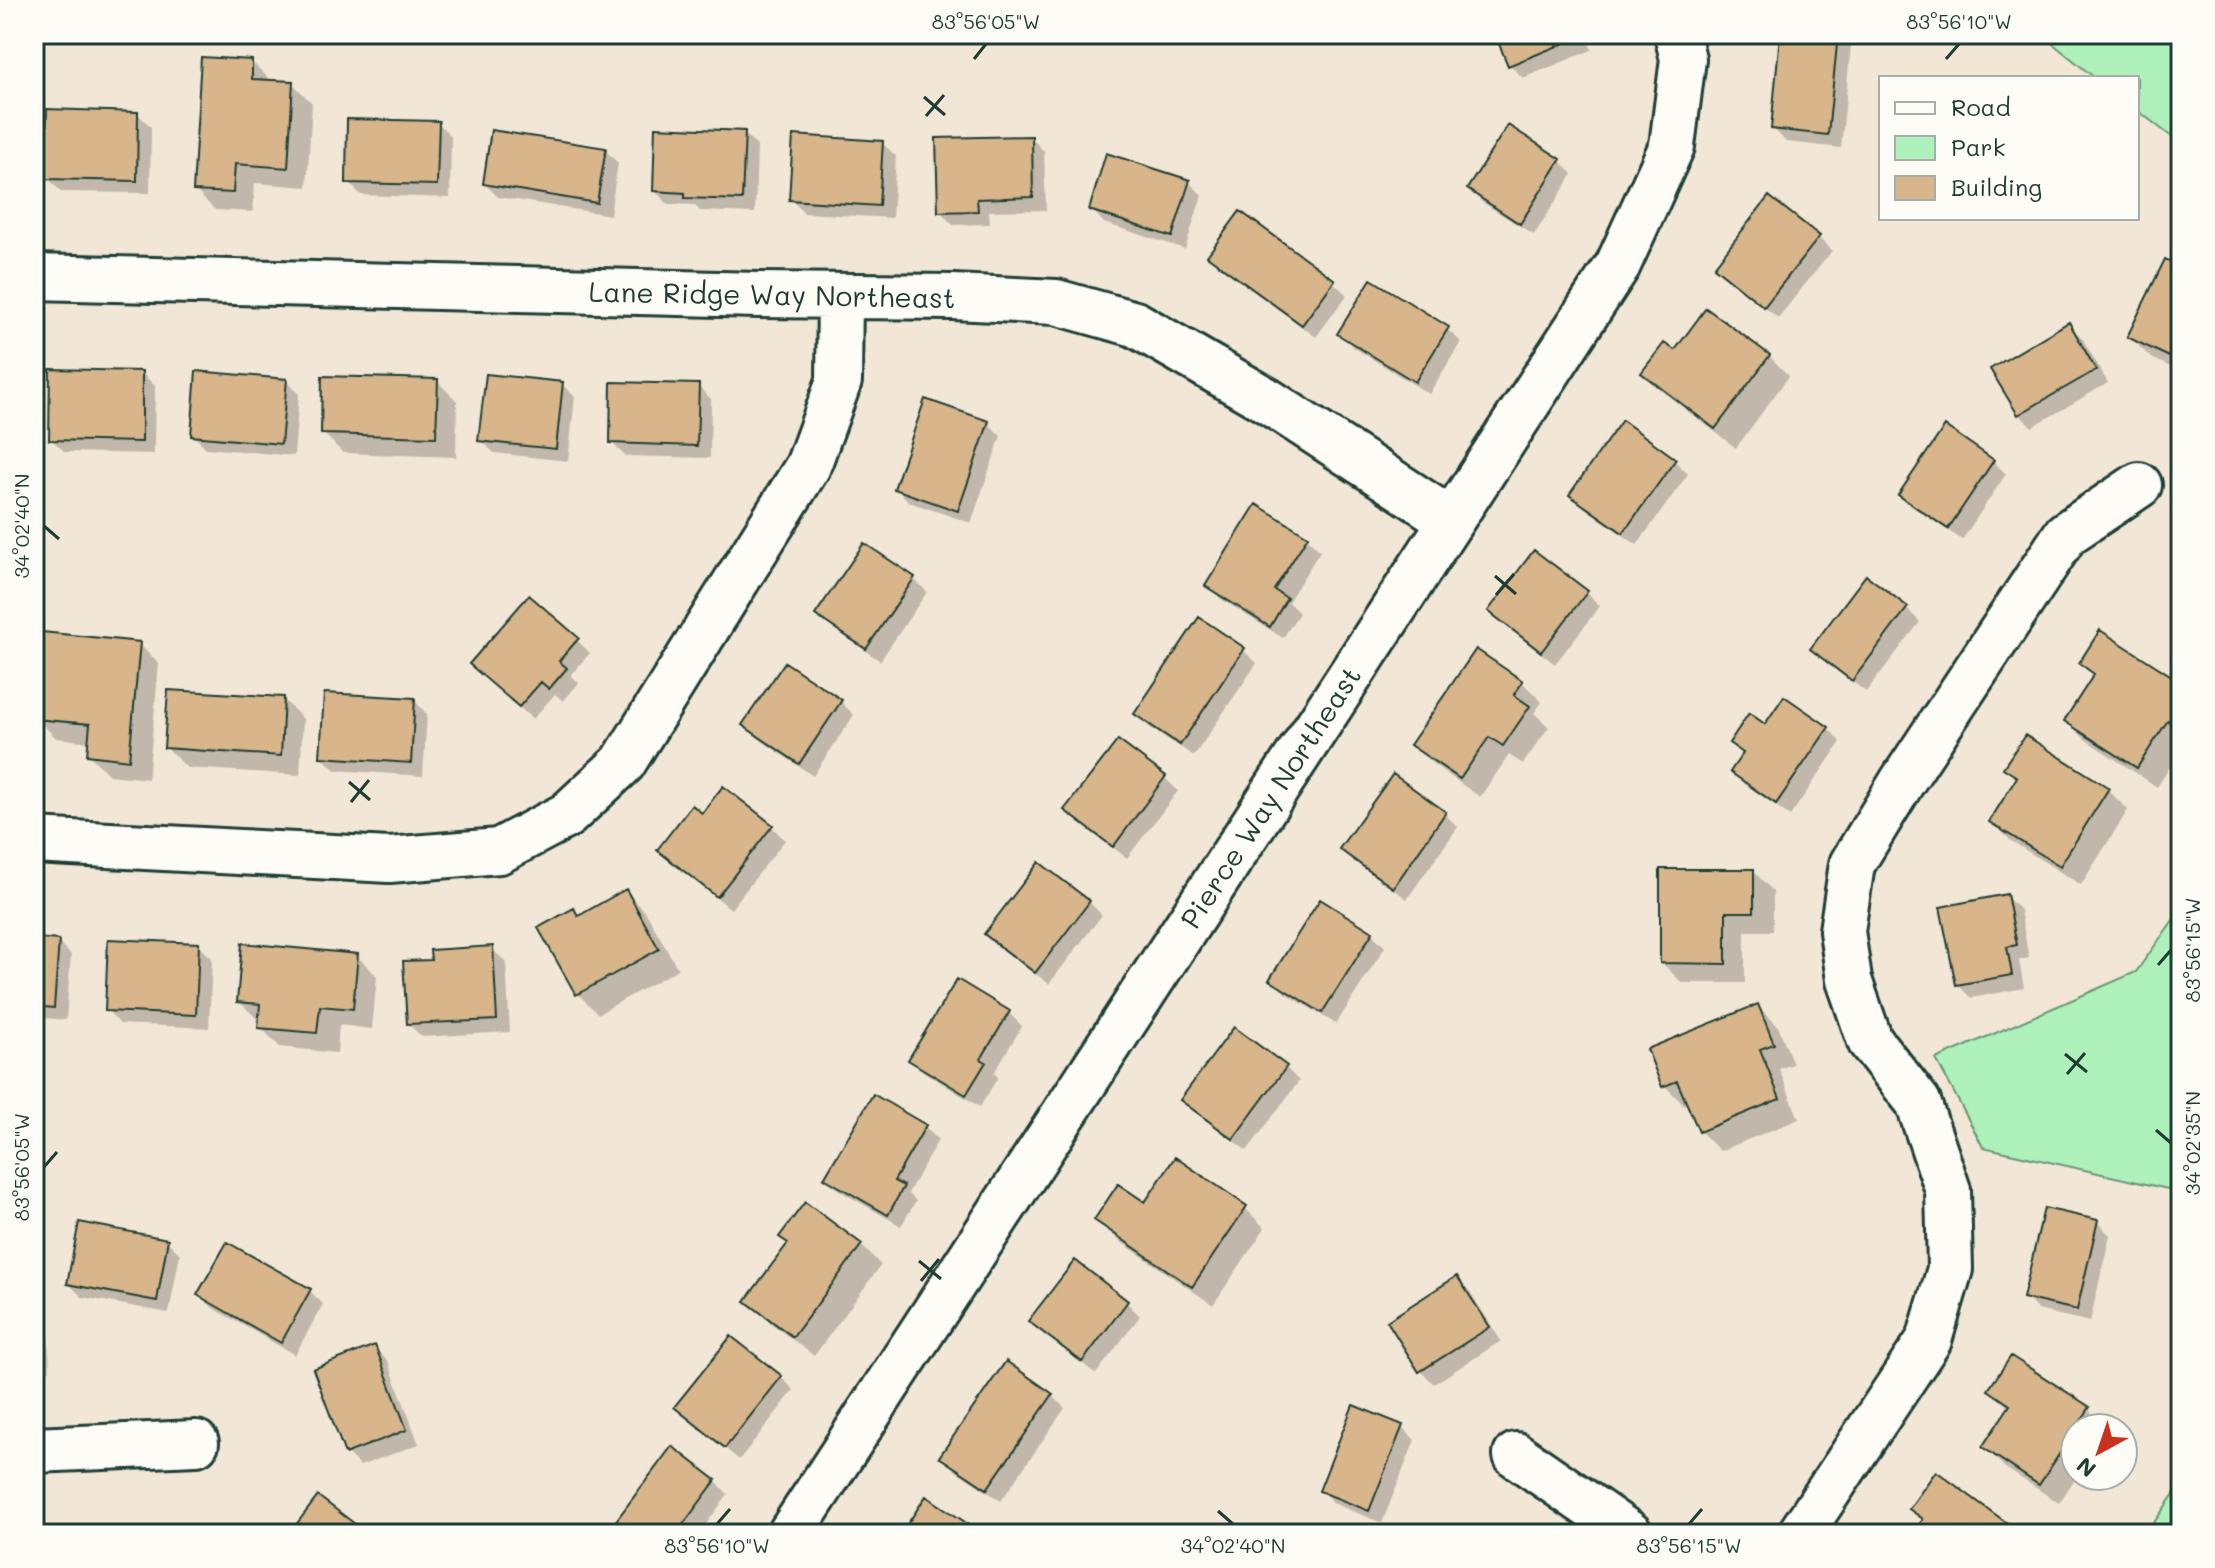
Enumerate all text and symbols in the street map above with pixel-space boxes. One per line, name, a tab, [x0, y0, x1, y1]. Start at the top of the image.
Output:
text: 83°56'05"W	[932, 8, 1040, 34]
text: 83°56'10"W	[1906, 8, 2012, 34]
legend	[1879, 76, 2139, 220]
text: Road	[1951, 91, 2011, 122]
text: Park	[1951, 131, 2005, 162]
text: Building	[1951, 171, 2042, 202]
street label: Lane Ridge Way Northeast	[588, 273, 956, 315]
text: 34°02'40"N	[8, 474, 34, 578]
street label: Pierce Way Northeast	[1172, 659, 1368, 935]
text: 83°56'15"W	[2179, 898, 2205, 1002]
text: 34°02'35"N	[2179, 1091, 2205, 1195]
text: 83°56'05"W	[8, 1113, 34, 1221]
north arrow	[2059, 1412, 2139, 1492]
text: N	[2070, 1451, 2102, 1484]
text: 83°56'10"W	[664, 1532, 770, 1558]
text: 34°02'40"N	[1181, 1532, 1285, 1558]
text: 83°56'15"W	[1637, 1532, 1741, 1558]

